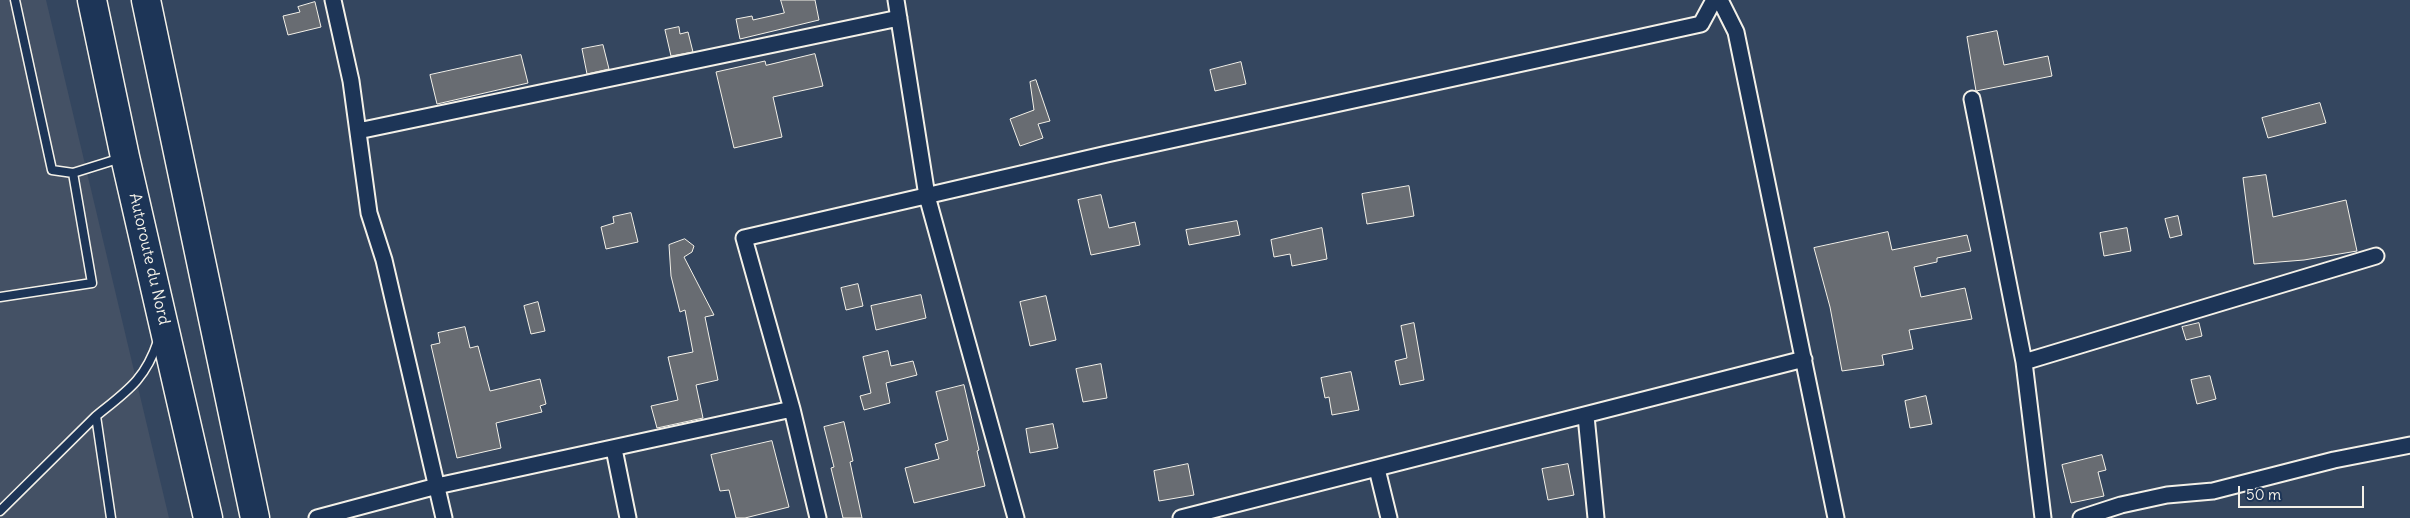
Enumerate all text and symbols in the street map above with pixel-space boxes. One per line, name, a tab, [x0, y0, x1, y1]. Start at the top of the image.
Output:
street label: Autoroute du Nord	[125, 191, 173, 327]
scale bar	[2240, 476, 2366, 508]
text: 50 m	[2246, 485, 2281, 504]

